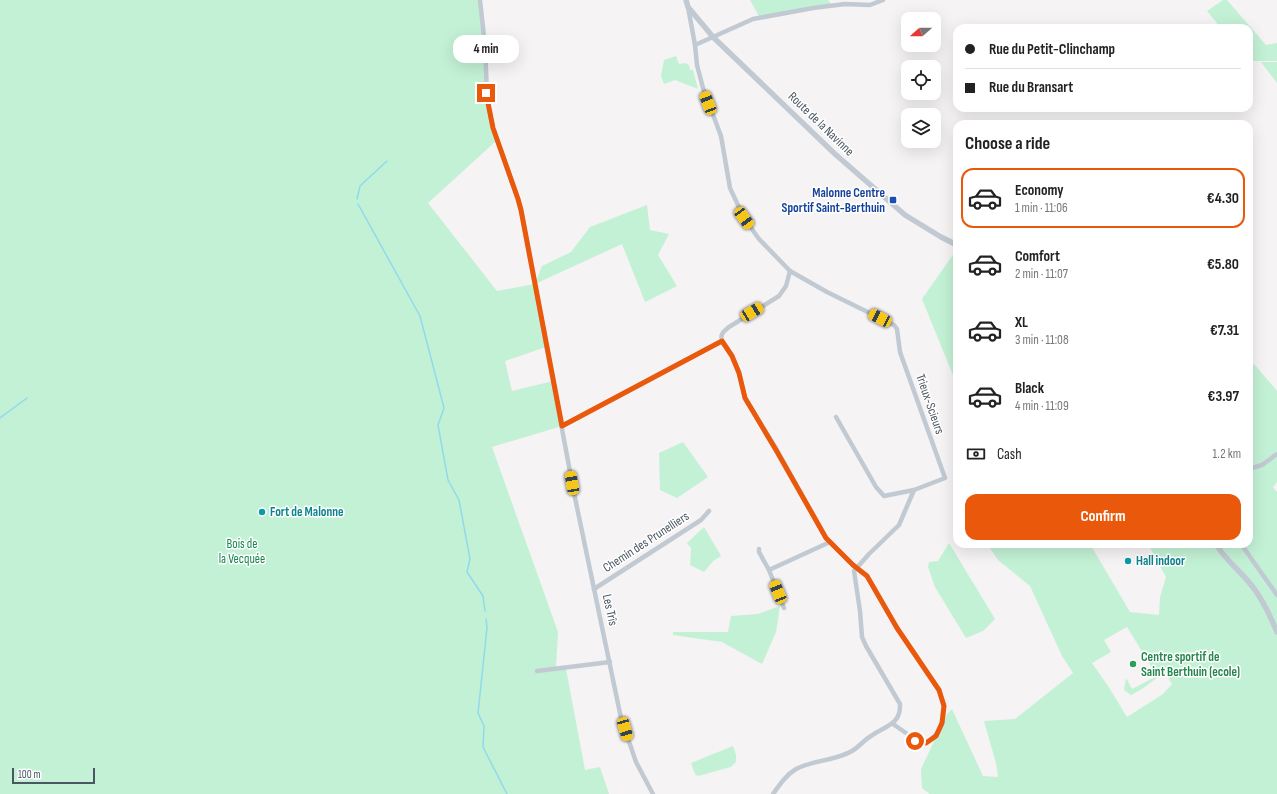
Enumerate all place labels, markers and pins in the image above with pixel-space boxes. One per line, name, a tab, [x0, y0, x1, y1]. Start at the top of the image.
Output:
place label: Malonne Centre Sportif Saint-Berthuin	[782, 185, 885, 216]
marker: Malonne Centre Sportif Saint-Berthuin	[888, 195, 898, 205]
place label: Fort de Malonne	[270, 504, 344, 520]
marker: Fort de Malonne	[257, 507, 267, 517]
place label: Hall indoor	[1136, 553, 1185, 569]
marker: Hall indoor	[1123, 556, 1133, 566]
place label: Centre sportif de Saint Berthuin (ecole)	[1141, 649, 1240, 680]
marker: Centre sportif de Saint Berthuin (ecole)	[1128, 659, 1138, 669]

